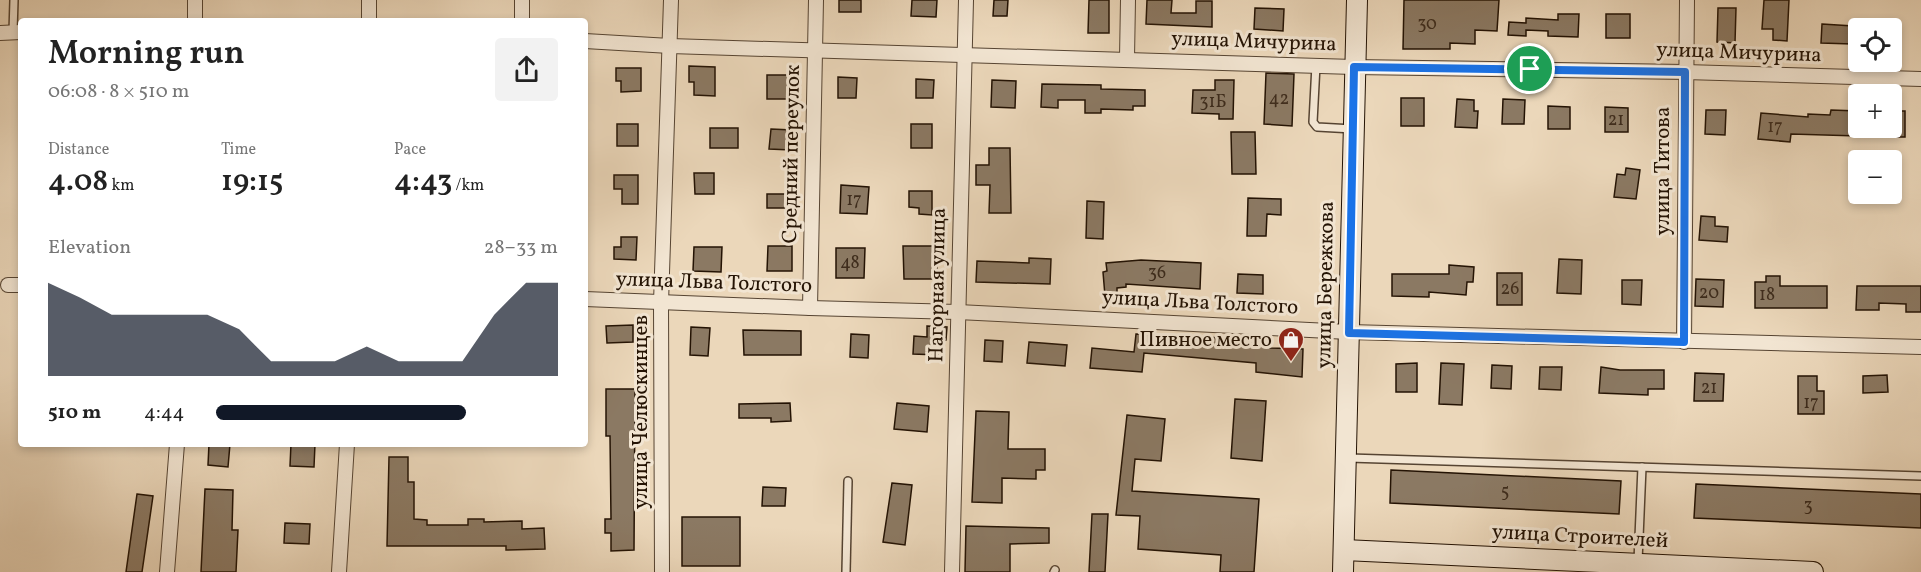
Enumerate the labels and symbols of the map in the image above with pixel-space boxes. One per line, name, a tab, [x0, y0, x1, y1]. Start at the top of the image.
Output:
house number: 30	[1417, 12, 1437, 37]
street label: улица Мичурина	[1171, 25, 1337, 59]
street label: улица Мичурина	[1656, 36, 1822, 70]
pin	[1504, 43, 1555, 94]
street label: Средний переулок	[776, 64, 808, 244]
house number: 42	[1269, 87, 1289, 112]
house number: 31Б	[1199, 90, 1227, 115]
street label: улица Титова	[1649, 107, 1678, 235]
house number: 21	[1608, 108, 1624, 133]
house number: 17	[1767, 115, 1783, 140]
house number: 17	[846, 188, 862, 213]
street label: улица Бережкова	[1310, 201, 1342, 369]
street label: Нагорная улица	[922, 207, 954, 363]
house number: 48	[840, 251, 860, 276]
house number: 36	[1148, 261, 1166, 286]
street label: улица Льва Толстого	[615, 265, 813, 301]
house number: 26	[1501, 277, 1519, 302]
house number: 20	[1699, 281, 1719, 306]
street label: улица Льва Толстого	[1101, 283, 1299, 323]
house number: 18	[1759, 283, 1775, 308]
street label: улица Челюскинцев	[627, 315, 656, 509]
shop icon: Пивное место	[1276, 325, 1306, 363]
place label: Пивное место	[1139, 326, 1272, 355]
house number: 21	[1701, 376, 1717, 401]
house number: 17	[1803, 391, 1819, 416]
house number: 5	[1501, 480, 1509, 505]
house number: 3	[1803, 494, 1813, 519]
street label: улица Строителей	[1491, 518, 1669, 556]

